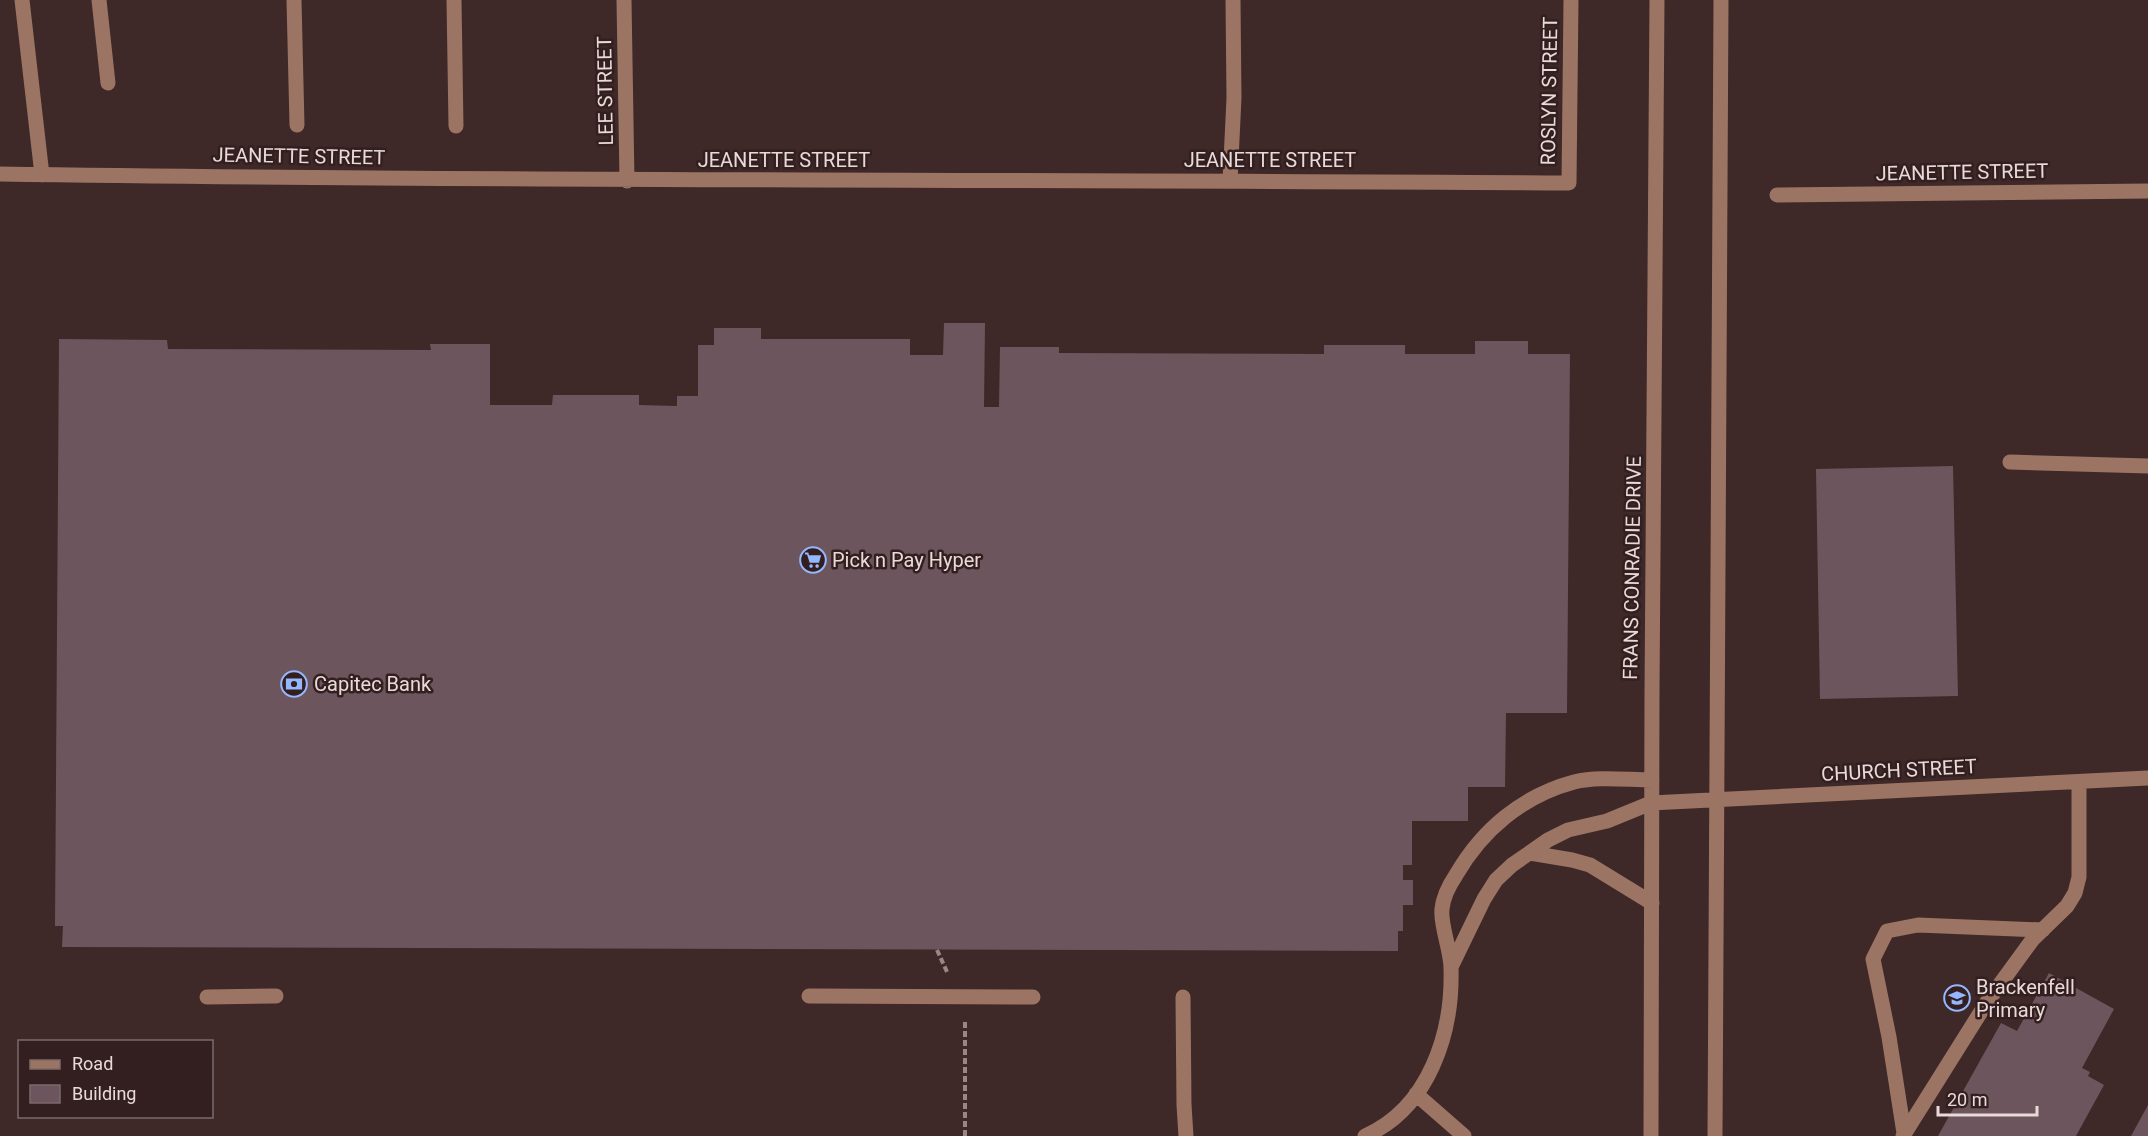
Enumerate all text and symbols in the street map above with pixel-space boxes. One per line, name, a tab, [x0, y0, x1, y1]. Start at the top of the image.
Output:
street label: ROSLYN STREET	[1536, 16, 1562, 166]
street label: LEE STREET	[592, 36, 618, 146]
street label: JEANETTE STREET	[212, 142, 386, 170]
street label: JEANETTE STREET	[698, 148, 870, 172]
street label: JEANETTE STREET	[1184, 148, 1356, 172]
street label: JEANETTE STREET	[1875, 158, 2049, 186]
street label: FRANS CONRADIE DRIVE	[1618, 456, 1646, 680]
supermarket icon: Pick n Pay Hyper	[798, 545, 828, 575]
place label: Pick n Pay Hyper	[832, 548, 981, 572]
bank icon: Capitec Bank	[279, 669, 309, 699]
place label: Capitec Bank	[314, 672, 432, 696]
street label: CHURCH STREET	[1821, 754, 1977, 786]
place label: Brackenfell Primary	[1976, 975, 2075, 1022]
school or university icon: Brackenfell Primary	[1942, 983, 1972, 1013]
legend	[18, 1040, 213, 1118]
text: Road	[72, 1053, 113, 1074]
scale bar	[1938, 1079, 2037, 1117]
text: Building	[72, 1083, 136, 1104]
text: 20 m	[1947, 1089, 1987, 1110]

